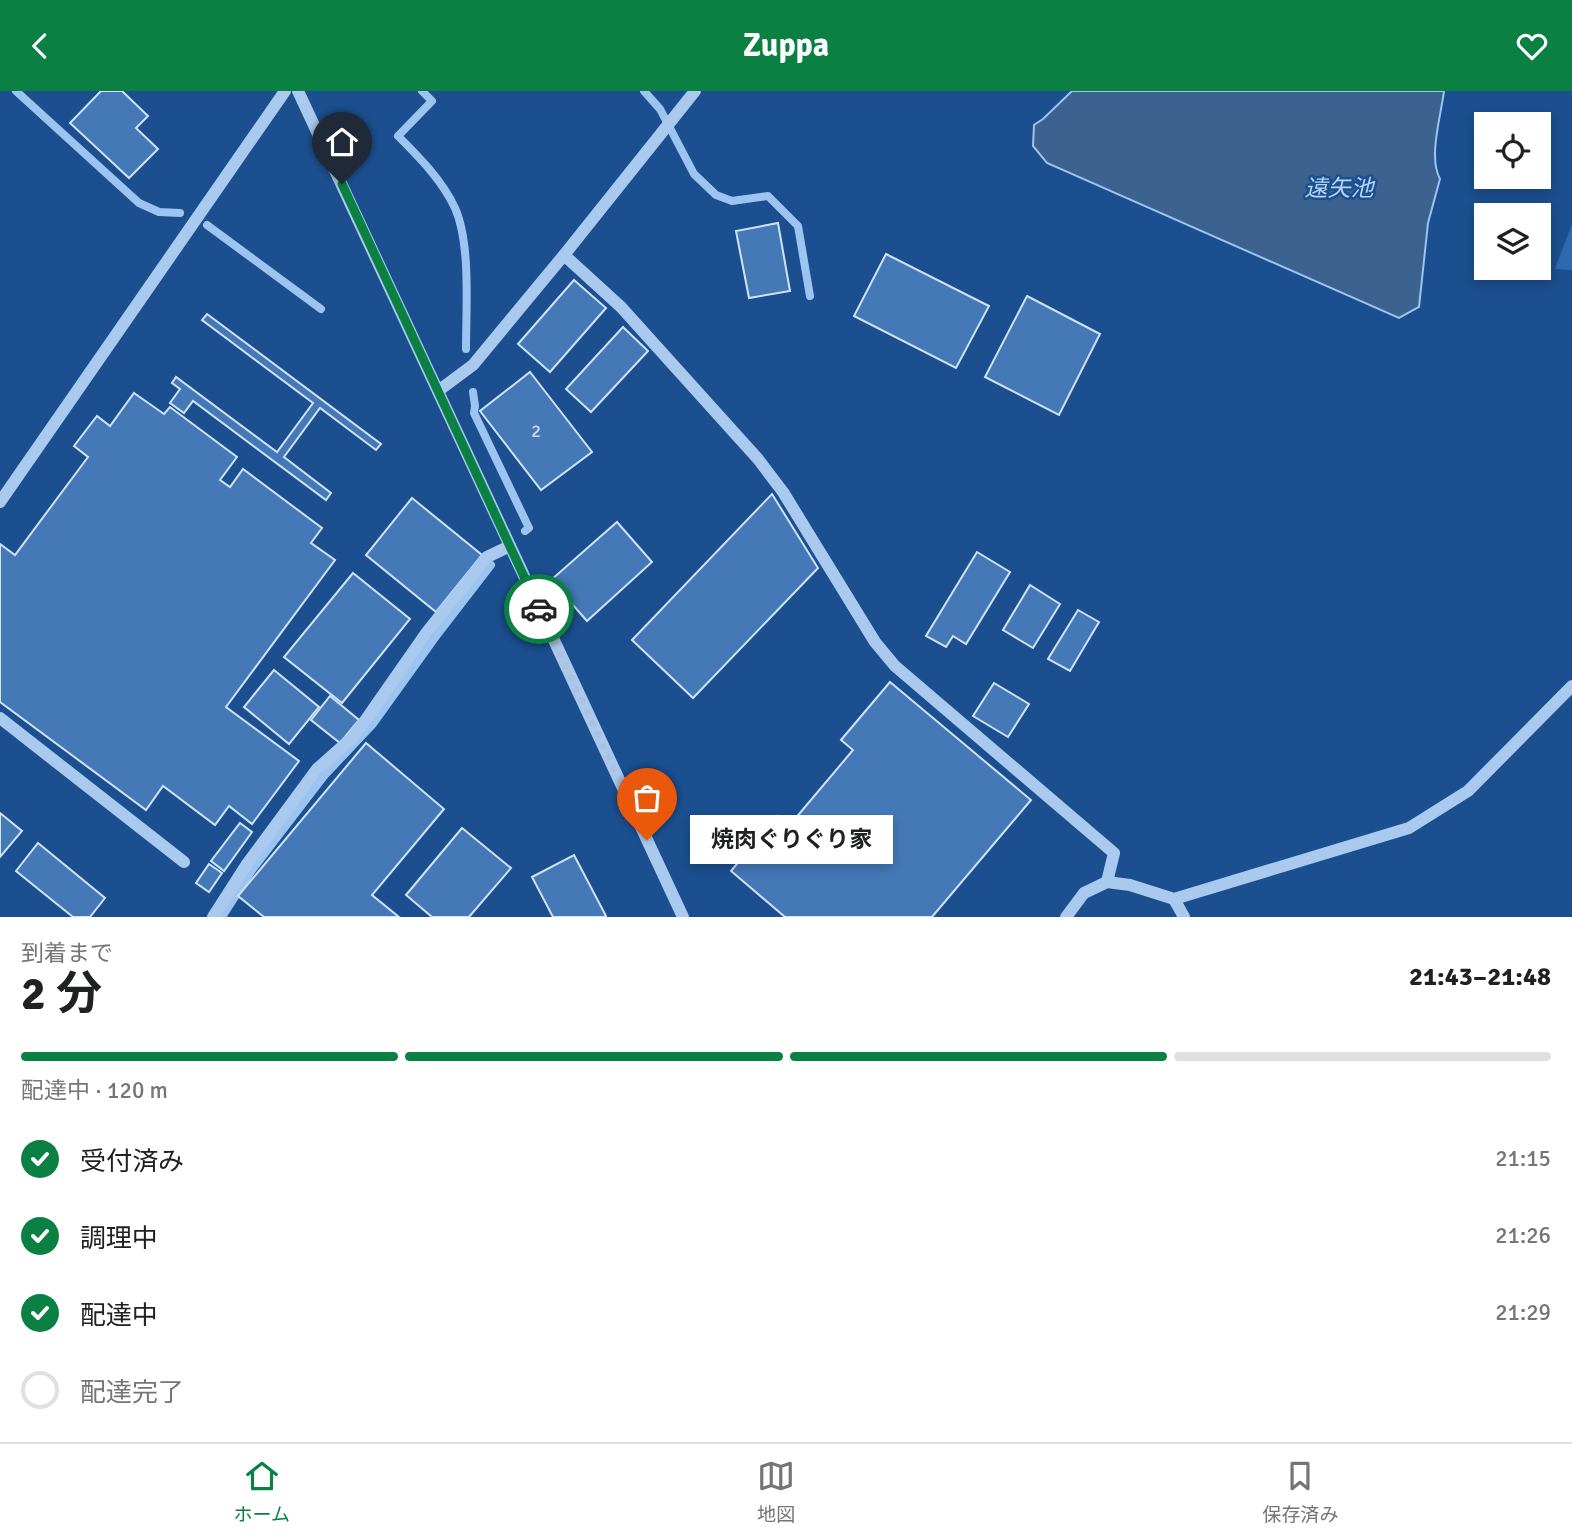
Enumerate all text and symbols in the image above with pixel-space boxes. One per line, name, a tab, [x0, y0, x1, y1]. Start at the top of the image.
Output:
text: Zuppa	[743, 26, 829, 65]
icon: back	[21, 27, 59, 65]
icon: heart	[1513, 27, 1551, 65]
pin	[312, 112, 372, 184]
map controls	[1474, 112, 1551, 280]
button: locate	[1474, 112, 1551, 189]
icon: home	[323, 123, 361, 161]
water label: 遠矢池	[1305, 174, 1376, 203]
button: layers	[1474, 203, 1551, 280]
house number: 2	[531, 420, 541, 442]
courier	[504, 574, 574, 644]
icon: car	[520, 590, 558, 628]
pin	[617, 768, 677, 840]
icon: bag	[628, 779, 666, 817]
callout: 焼肉ぐりぐり家	[689, 815, 892, 865]
text: 焼肉ぐりぐり家	[711, 825, 872, 854]
text: 到着まで	[21, 939, 113, 968]
text: 21:43–21:48	[1409, 961, 1551, 993]
text: 2 分	[21, 966, 102, 1022]
text: 配達中 · 120 m	[21, 1076, 168, 1105]
icon: check	[21, 1140, 59, 1178]
text: 21:15	[1495, 1144, 1551, 1173]
text: 受付済み	[80, 1146, 184, 1178]
icon: check	[21, 1217, 59, 1255]
text: 21:26	[1495, 1221, 1551, 1250]
text: 調理中	[80, 1223, 158, 1255]
icon: check	[21, 1294, 59, 1332]
text: 21:29	[1495, 1298, 1551, 1327]
text: 配達中	[80, 1300, 158, 1332]
text: 配達完了	[80, 1377, 184, 1409]
tab: ホーム	[234, 1457, 290, 1527]
tab: 地図	[757, 1457, 795, 1527]
tab: 保存済み	[1262, 1457, 1338, 1527]

